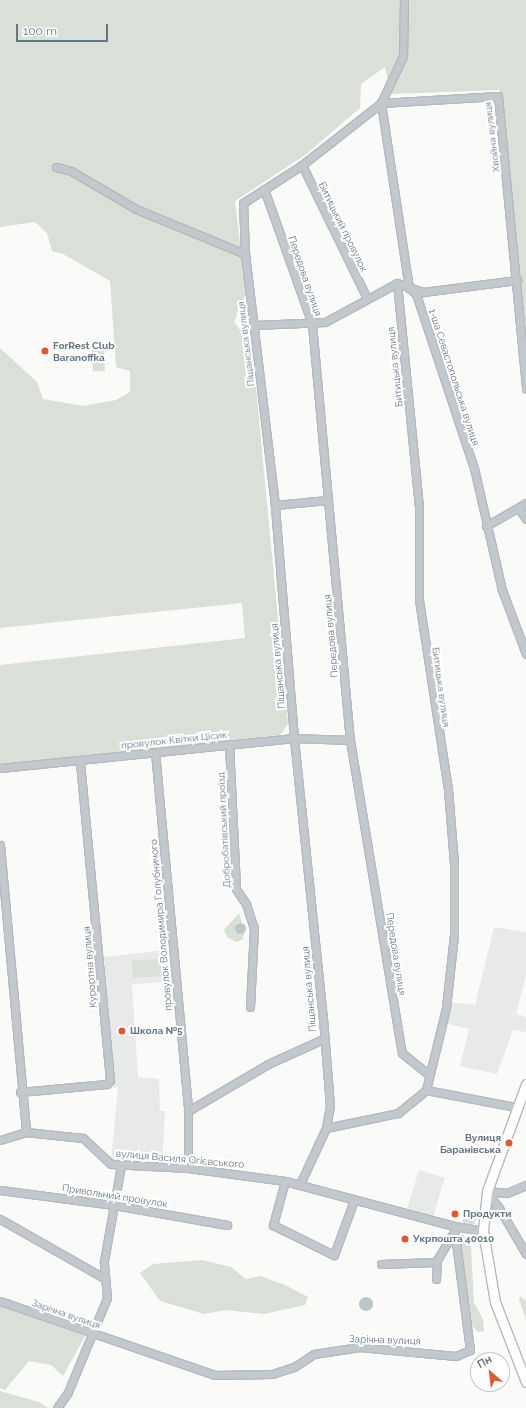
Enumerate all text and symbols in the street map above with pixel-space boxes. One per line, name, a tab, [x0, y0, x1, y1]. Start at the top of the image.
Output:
scale bar	[18, 16, 110, 42]
text: 100 m	[23, 24, 57, 38]
street label: Хвойна вулиця	[482, 101, 502, 173]
street label: Битицький провулок	[316, 180, 370, 274]
street label: Передова вулиця	[286, 235, 324, 317]
street label: Піщанська вулиця	[235, 301, 257, 387]
street label: 1-ша Севастопольська вулиця	[426, 307, 482, 447]
street label: Битицька вулиця	[385, 326, 405, 408]
place label: ForRest Club Baranoffka	[53, 339, 115, 362]
marker: ForRest Club Baranoffka	[40, 346, 50, 356]
street label: Передова вулиця	[321, 594, 341, 678]
street label: Піщанська вулиця	[268, 623, 288, 709]
street label: Битицька вулиця	[429, 646, 453, 728]
street label: провулок Квітки Цісик	[120, 728, 228, 752]
street label: Добробатівський проїзд	[215, 772, 233, 888]
street label: провулок Володимира Голубничого	[148, 839, 174, 1011]
street label: Передова вулиця	[384, 912, 408, 996]
street label: Курортна вулиця	[80, 926, 100, 1008]
street label: Піщанська вулиця	[299, 946, 319, 1032]
place label: Школа №5	[130, 1025, 183, 1037]
marker: Школа №5	[117, 1026, 127, 1036]
place label: Вулиця Баранівська	[440, 1131, 501, 1154]
marker: Вулиця Баранівська	[504, 1138, 514, 1148]
street label: вулиця Василя Огієвського	[115, 1147, 245, 1171]
street label: Привольний провулок	[61, 1182, 169, 1210]
place label: Продукти	[463, 1208, 511, 1220]
marker: Продукти	[450, 1209, 460, 1219]
place label: Укрпошта 40010	[413, 1233, 494, 1245]
marker: Укрпошта 40010	[400, 1234, 410, 1244]
street label: Зарічна вулиця	[30, 1297, 102, 1331]
street label: Зарічна вулиця	[349, 1333, 421, 1347]
north arrow	[470, 1352, 510, 1392]
text: Пн	[475, 1353, 494, 1371]

